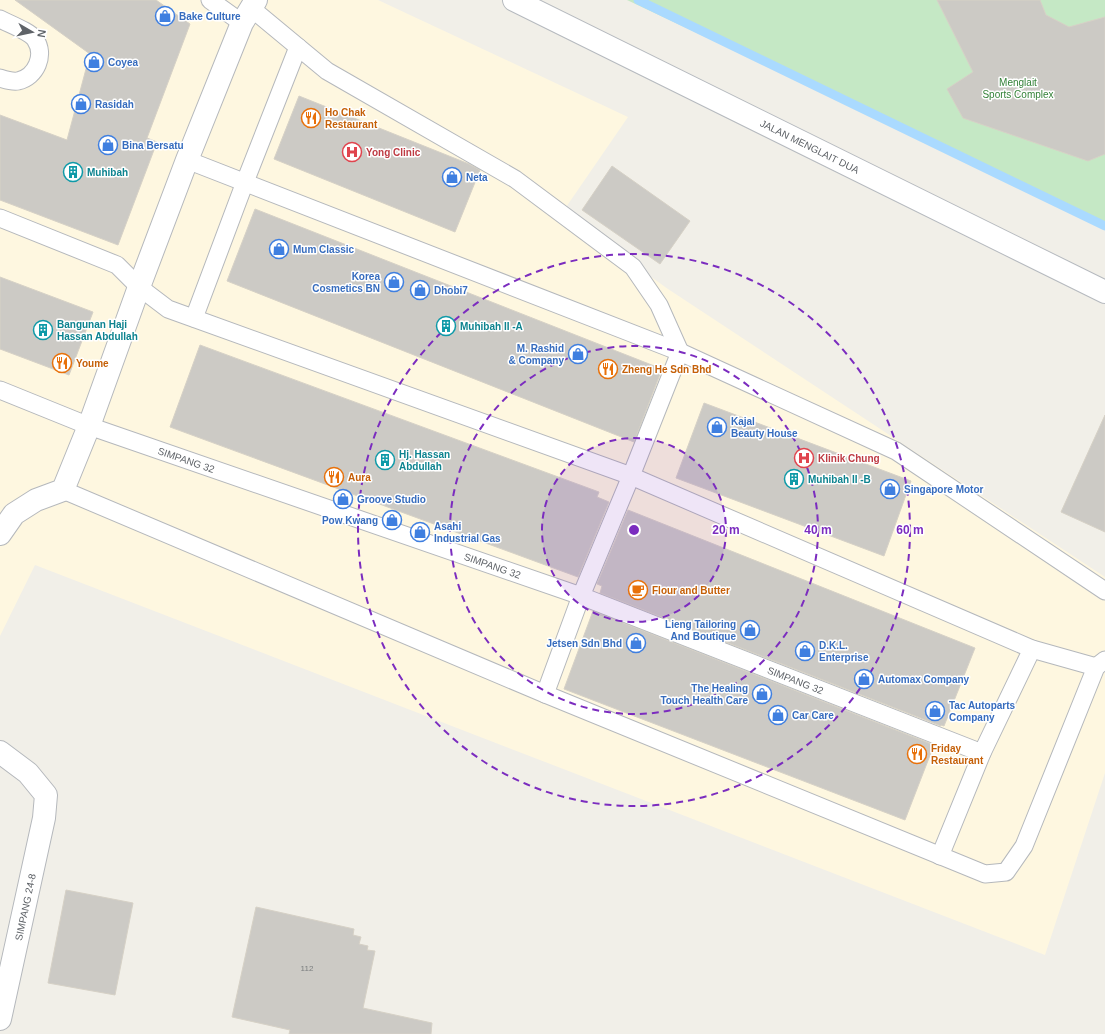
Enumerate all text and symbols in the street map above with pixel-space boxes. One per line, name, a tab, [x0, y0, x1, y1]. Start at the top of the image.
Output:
shop icon: Bake Culture	[154, 5, 176, 27]
place label: Bake Culture	[179, 11, 241, 22]
north arrow	[12, 12, 52, 52]
text: N	[35, 29, 48, 38]
shop icon: Coyea	[83, 51, 105, 73]
place label: Coyea	[108, 57, 138, 68]
park label: Menglait Sports Complex	[982, 77, 1054, 100]
shop icon: Rasidah	[70, 93, 92, 115]
place label: Rasidah	[95, 99, 134, 110]
restaurant icon: Ho Chak Restaurant	[300, 107, 322, 129]
place label: Ho Chak Restaurant	[325, 107, 378, 130]
street label: JALAN MENGLAIT DUA	[758, 118, 861, 176]
shop icon: Bina Bersatu	[97, 134, 119, 156]
place label: Bina Bersatu	[122, 140, 184, 151]
hospital icon: Yong Clinic	[341, 141, 363, 163]
place label: Yong Clinic	[366, 147, 421, 158]
building icon: Muhibah	[62, 161, 84, 183]
shop icon: Neta	[441, 166, 463, 188]
place label: Muhibah	[87, 167, 128, 178]
place label: Neta	[466, 172, 488, 183]
shop icon: Mum Classic	[268, 238, 290, 260]
place label: Mum Classic	[293, 244, 355, 255]
place label: Korea Cosmetics BN	[312, 271, 380, 294]
shop icon: Korea Cosmetics BN	[383, 271, 405, 293]
shop icon: Dhobi7	[409, 279, 431, 301]
place label: Dhobi7	[434, 285, 468, 296]
building icon: Muhibah II -A	[435, 315, 457, 337]
building icon: Bangunan Haji Hassan Abdullah	[32, 319, 54, 341]
place label: Bangunan Haji Hassan Abdullah	[57, 319, 138, 342]
place label: Muhibah II -A	[460, 321, 523, 332]
place label: M. Rashid & Company	[508, 343, 564, 366]
shop icon: M. Rashid & Company	[567, 343, 589, 365]
restaurant icon: Youme	[51, 352, 73, 374]
place label: Youme	[76, 358, 109, 369]
restaurant icon: Zheng He Sdn Bhd	[597, 358, 619, 380]
place label: Zheng He Sdn Bhd	[622, 364, 711, 375]
shop icon: Kajal Beauty House	[706, 416, 728, 438]
place label: Kajal Beauty House	[731, 416, 798, 439]
street label: SIMPANG 32	[156, 445, 216, 475]
hospital icon: Klinik Chung	[793, 447, 815, 469]
building icon: Hj. Hassan Abdullah	[374, 449, 396, 471]
place label: Hj. Hassan Abdullah	[399, 449, 450, 472]
place label: Klinik Chung	[818, 453, 880, 464]
restaurant icon: Aura	[323, 466, 345, 488]
building icon: Muhibah II -B	[783, 468, 805, 490]
place label: Aura	[348, 472, 371, 483]
place label: Muhibah II -B	[808, 474, 871, 485]
shop icon: Singapore Motor	[879, 478, 901, 500]
place label: Singapore Motor	[904, 484, 984, 495]
shop icon: Groove Studio	[332, 488, 354, 510]
place label: Groove Studio	[357, 494, 426, 505]
shop icon: Pow Kwang	[381, 509, 403, 531]
place label: Pow Kwang	[322, 515, 378, 526]
shop icon: Asahi Industrial Gas	[409, 521, 431, 543]
place label: Asahi Industrial Gas	[434, 521, 501, 544]
centre of rings	[627, 523, 641, 537]
text: 20 m	[712, 523, 740, 537]
text: 40 m	[804, 523, 832, 537]
text: 60 m	[896, 523, 924, 537]
street label: SIMPANG 32	[463, 551, 523, 581]
cafe icon: Flour and Butter	[627, 579, 649, 601]
place label: Flour and Butter	[652, 585, 730, 596]
place label: Lieng Tailoring And Boutique	[665, 619, 736, 642]
shop icon: Lieng Tailoring And Boutique	[739, 619, 761, 641]
shop icon: Jetsen Sdn Bhd	[625, 632, 647, 654]
place label: Jetsen Sdn Bhd	[546, 638, 622, 649]
shop icon: D.K.L. Enterprise	[794, 640, 816, 662]
place label: D.K.L. Enterprise	[819, 640, 869, 663]
street label: SIMPANG 32	[766, 665, 825, 697]
shop icon: Automax Company	[853, 668, 875, 690]
place label: Automax Company	[878, 674, 970, 685]
place label: The Healing Touch Health Care	[660, 683, 748, 706]
shop icon: The Healing Touch Health Care	[751, 683, 773, 705]
shop icon: Tac Autoparts Company	[924, 700, 946, 722]
place label: Tac Autoparts Company	[949, 700, 1016, 723]
shop icon: Car Care	[767, 704, 789, 726]
place label: Car Care	[792, 710, 834, 721]
restaurant icon: Friday Restaurant	[906, 743, 928, 765]
place label: Friday Restaurant	[931, 743, 984, 766]
street label: SIMPANG 24-8	[13, 872, 38, 942]
house number: 112	[301, 964, 314, 973]

